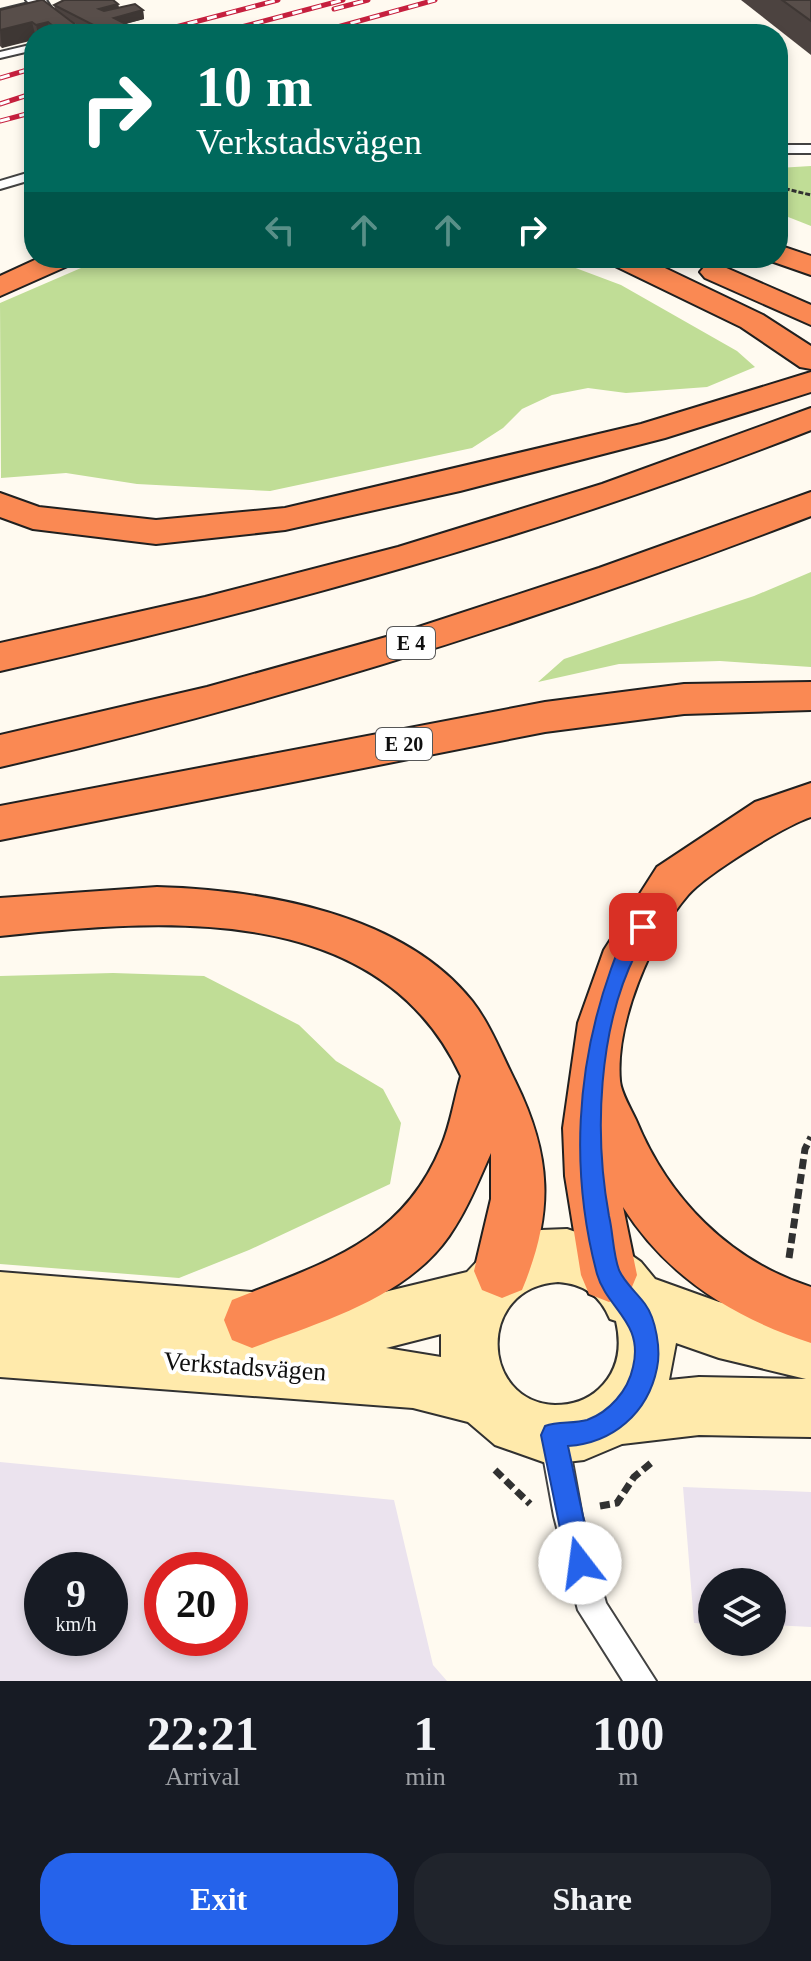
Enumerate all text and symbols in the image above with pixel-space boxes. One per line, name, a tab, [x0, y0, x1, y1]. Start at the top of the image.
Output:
icon: right	[64, 56, 168, 160]
text: 10 m	[196, 56, 313, 118]
text: Verkstadsvägen	[196, 122, 422, 162]
icon: left	[258, 208, 302, 252]
icon: ahead	[342, 208, 386, 252]
icon: ahead	[426, 208, 470, 252]
icon: right	[510, 208, 554, 252]
road number: E 4	[387, 627, 435, 659]
road number: E 20	[376, 728, 432, 760]
pin	[609, 893, 677, 961]
icon: arrive	[621, 905, 665, 949]
street label: Verkstadsvägen	[163, 1346, 327, 1387]
position arrow	[538, 1521, 622, 1605]
speed limit sign: 20	[144, 1552, 248, 1656]
map controls	[698, 1568, 786, 1656]
button: layers	[698, 1568, 786, 1656]
text: 9	[66, 1571, 86, 1616]
text: km/h	[55, 1613, 97, 1635]
text: 22:21	[147, 1707, 259, 1760]
text: 1	[413, 1707, 437, 1760]
text: 100	[592, 1707, 664, 1760]
text: Arrival	[165, 1762, 240, 1791]
text: min	[405, 1762, 446, 1791]
text: m	[618, 1762, 638, 1791]
button: Exit	[40, 1853, 398, 1945]
button: Share	[414, 1853, 771, 1945]

